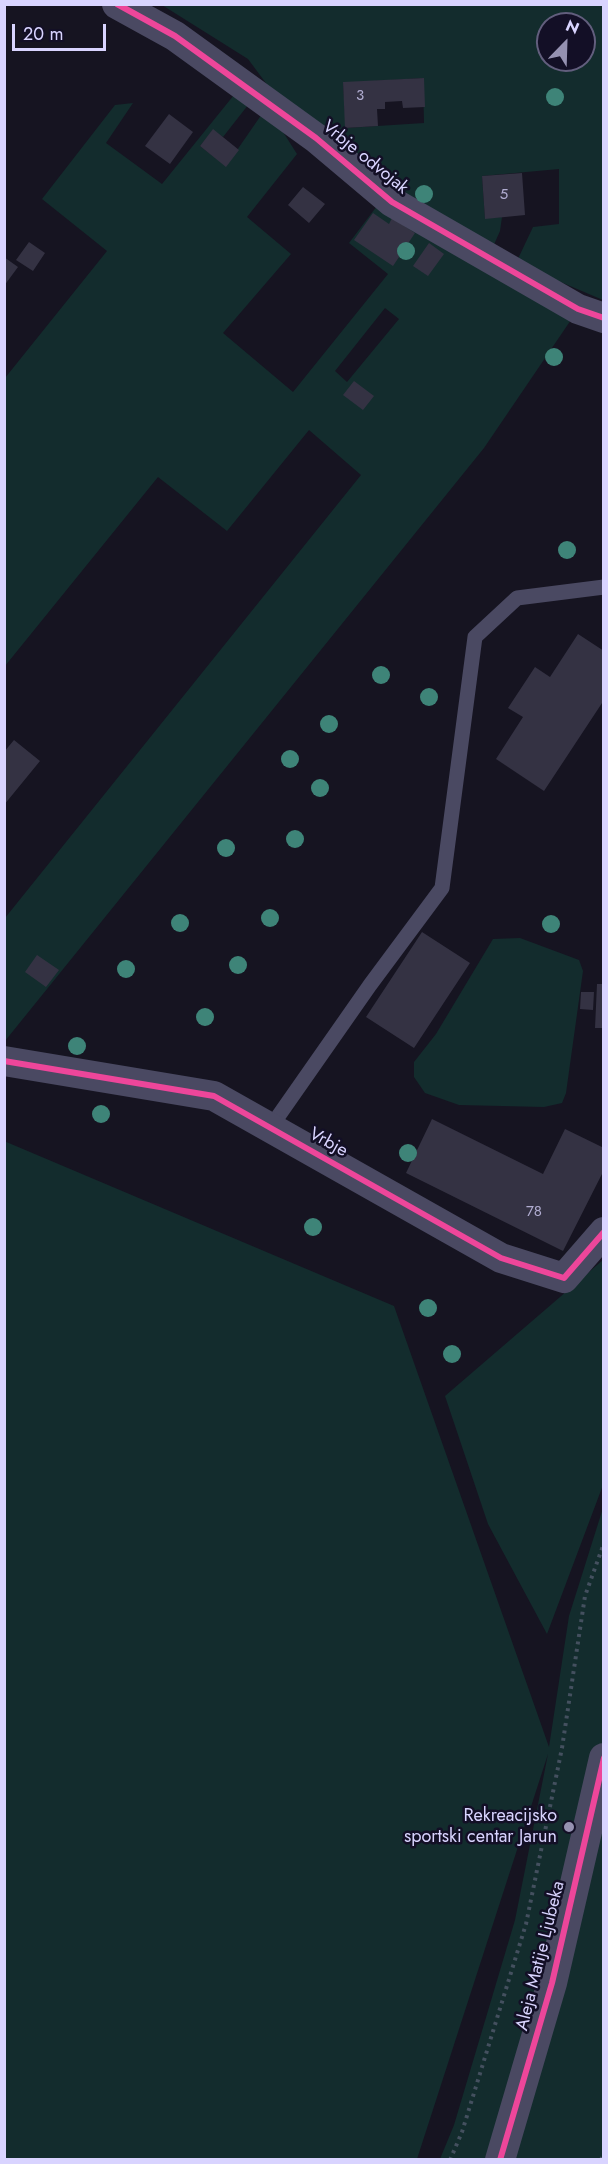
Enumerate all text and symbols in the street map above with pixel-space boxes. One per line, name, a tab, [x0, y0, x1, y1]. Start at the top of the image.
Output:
scale bar	[15, 12, 110, 50]
north arrow	[536, 12, 596, 72]
text: N	[562, 14, 583, 40]
text: 20 m	[23, 21, 63, 47]
house number: 3	[356, 87, 364, 105]
street label: Vrbje odvojak	[317, 117, 413, 199]
house number: 5	[500, 186, 508, 204]
street label: Vrbje	[305, 1124, 351, 1162]
house number: 78	[526, 1203, 542, 1221]
place label: Rekreacijsko sportski centar Jarun	[404, 1806, 557, 1848]
marker: Rekreacijsko sportski centar Jarun	[562, 1820, 576, 1834]
street label: Aleja Matije Ljubeka	[512, 1879, 570, 2033]

